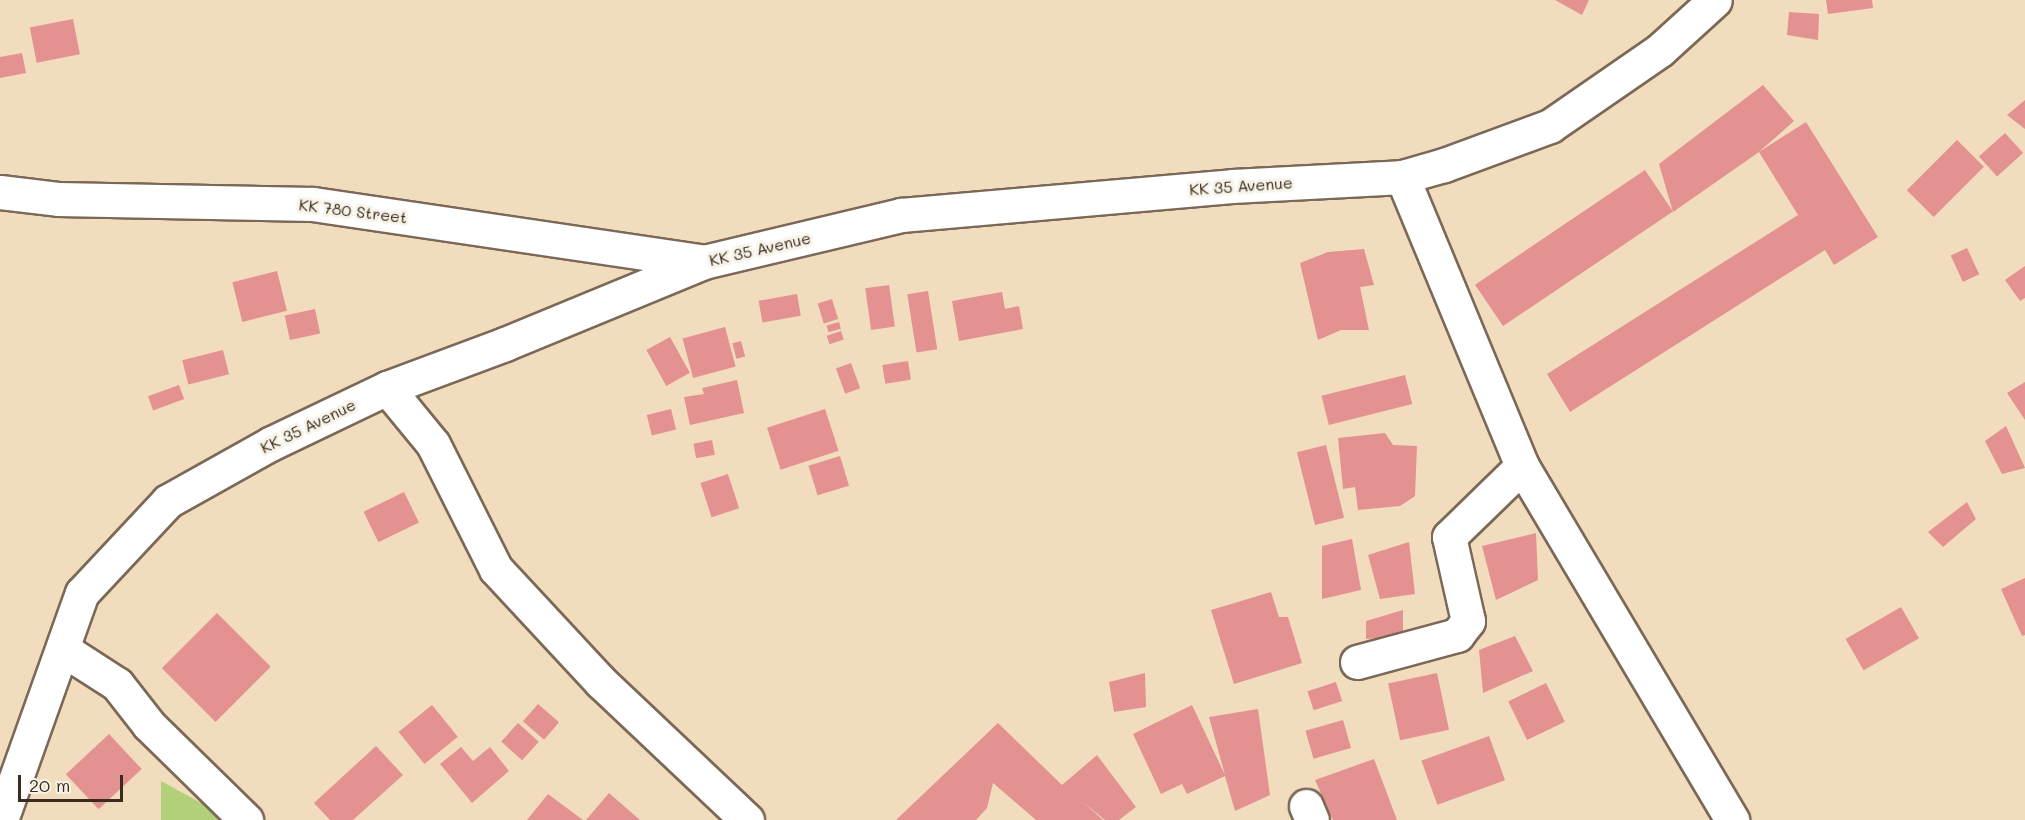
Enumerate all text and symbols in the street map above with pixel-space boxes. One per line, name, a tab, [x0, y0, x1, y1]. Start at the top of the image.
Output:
street label: KK 35 Avenue	[1189, 173, 1293, 199]
street label: KK 780 Street	[298, 195, 408, 227]
street label: KK 35 Avenue	[707, 228, 813, 270]
street label: KK 35 Avenue	[257, 395, 359, 457]
scale bar	[21, 763, 126, 801]
text: 20 m	[29, 773, 70, 797]

